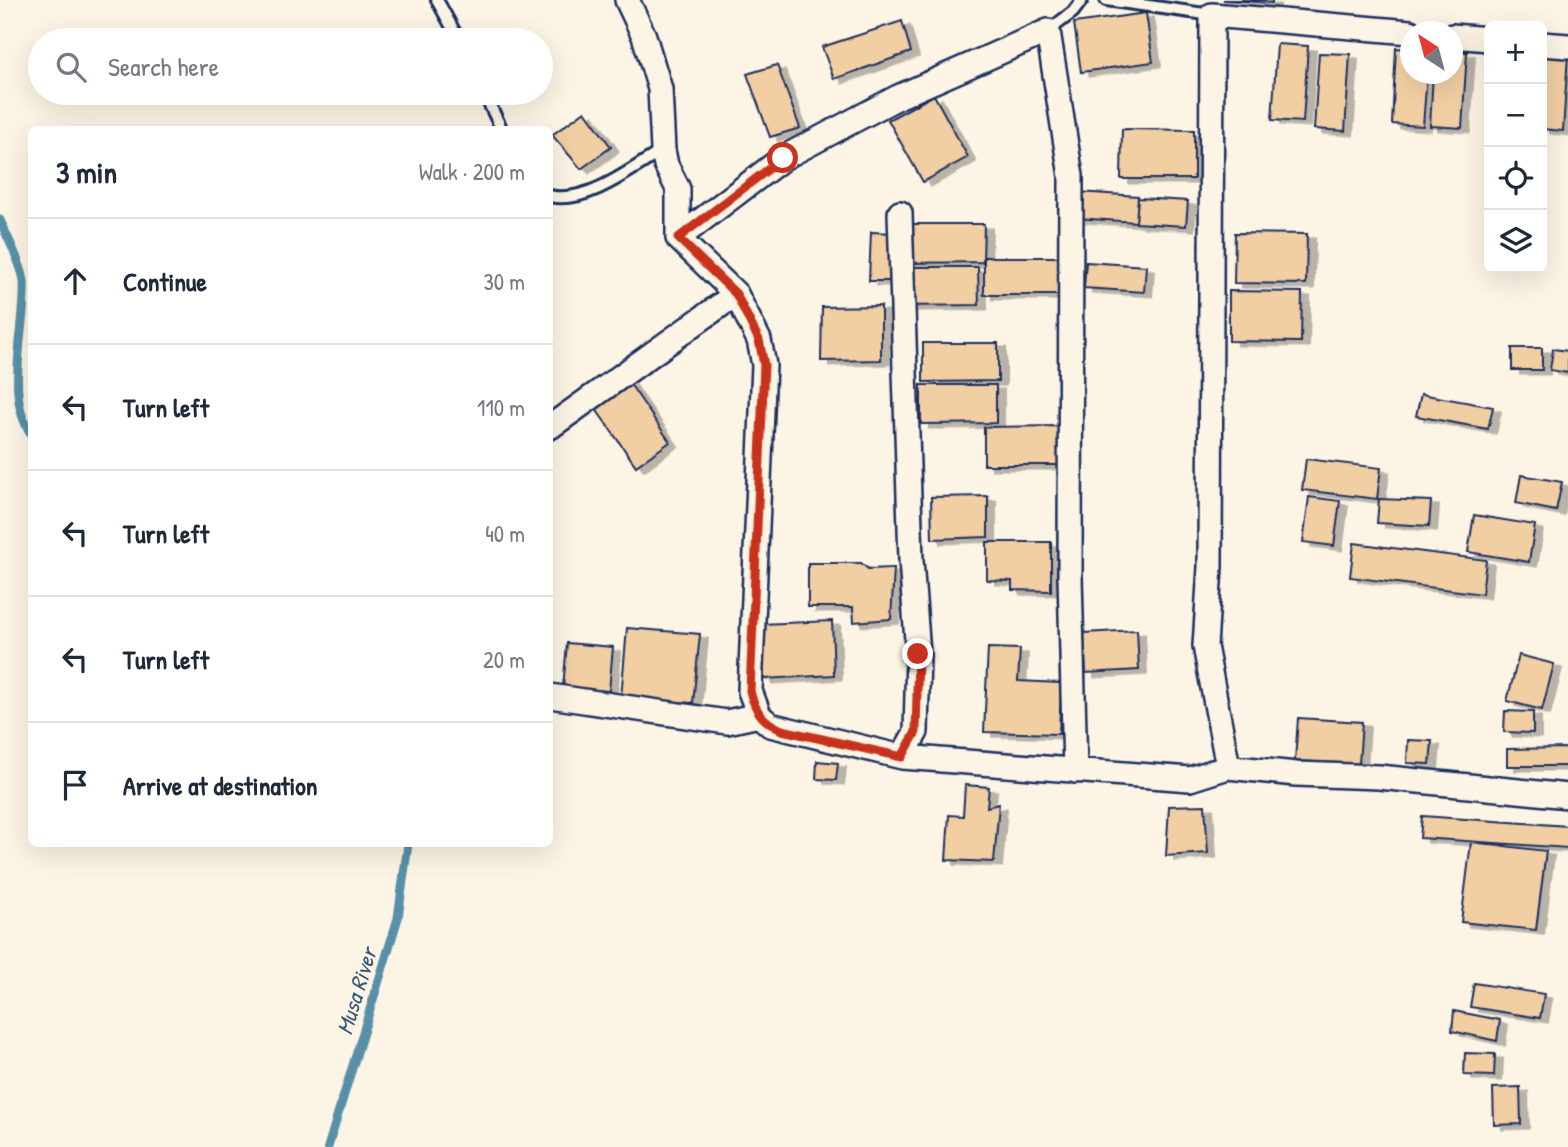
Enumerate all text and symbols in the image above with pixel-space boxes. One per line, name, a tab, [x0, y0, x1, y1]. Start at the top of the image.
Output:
north arrow	[1400, 21, 1463, 84]
map controls	[1484, 21, 1547, 273]
button: +	[1484, 21, 1547, 84]
search box	[28, 28, 553, 105]
icon: search	[52, 48, 90, 86]
text: Search here	[108, 49, 219, 84]
button: −	[1484, 84, 1547, 147]
route start	[767, 142, 798, 173]
button: locate	[1484, 147, 1547, 210]
text: 3 min	[56, 152, 117, 192]
text: Walk · 200 m	[419, 156, 525, 187]
button: layers	[1484, 210, 1547, 273]
icon: ahead	[56, 262, 94, 300]
text: Continue	[123, 264, 207, 299]
text: 30 m	[483, 266, 525, 297]
icon: left	[56, 388, 94, 426]
text: Turn left	[123, 390, 209, 425]
text: 110 m	[477, 392, 525, 423]
icon: left	[56, 514, 94, 552]
text: Turn left	[123, 516, 209, 551]
text: 40 m	[485, 518, 525, 549]
route end	[902, 638, 933, 669]
icon: left	[56, 640, 94, 678]
text: Turn left	[123, 642, 209, 677]
text: 20 m	[483, 644, 525, 675]
icon: arrive	[56, 766, 94, 804]
text: Arrive at destination	[123, 768, 318, 803]
water label: Musa River	[328, 941, 385, 1038]

